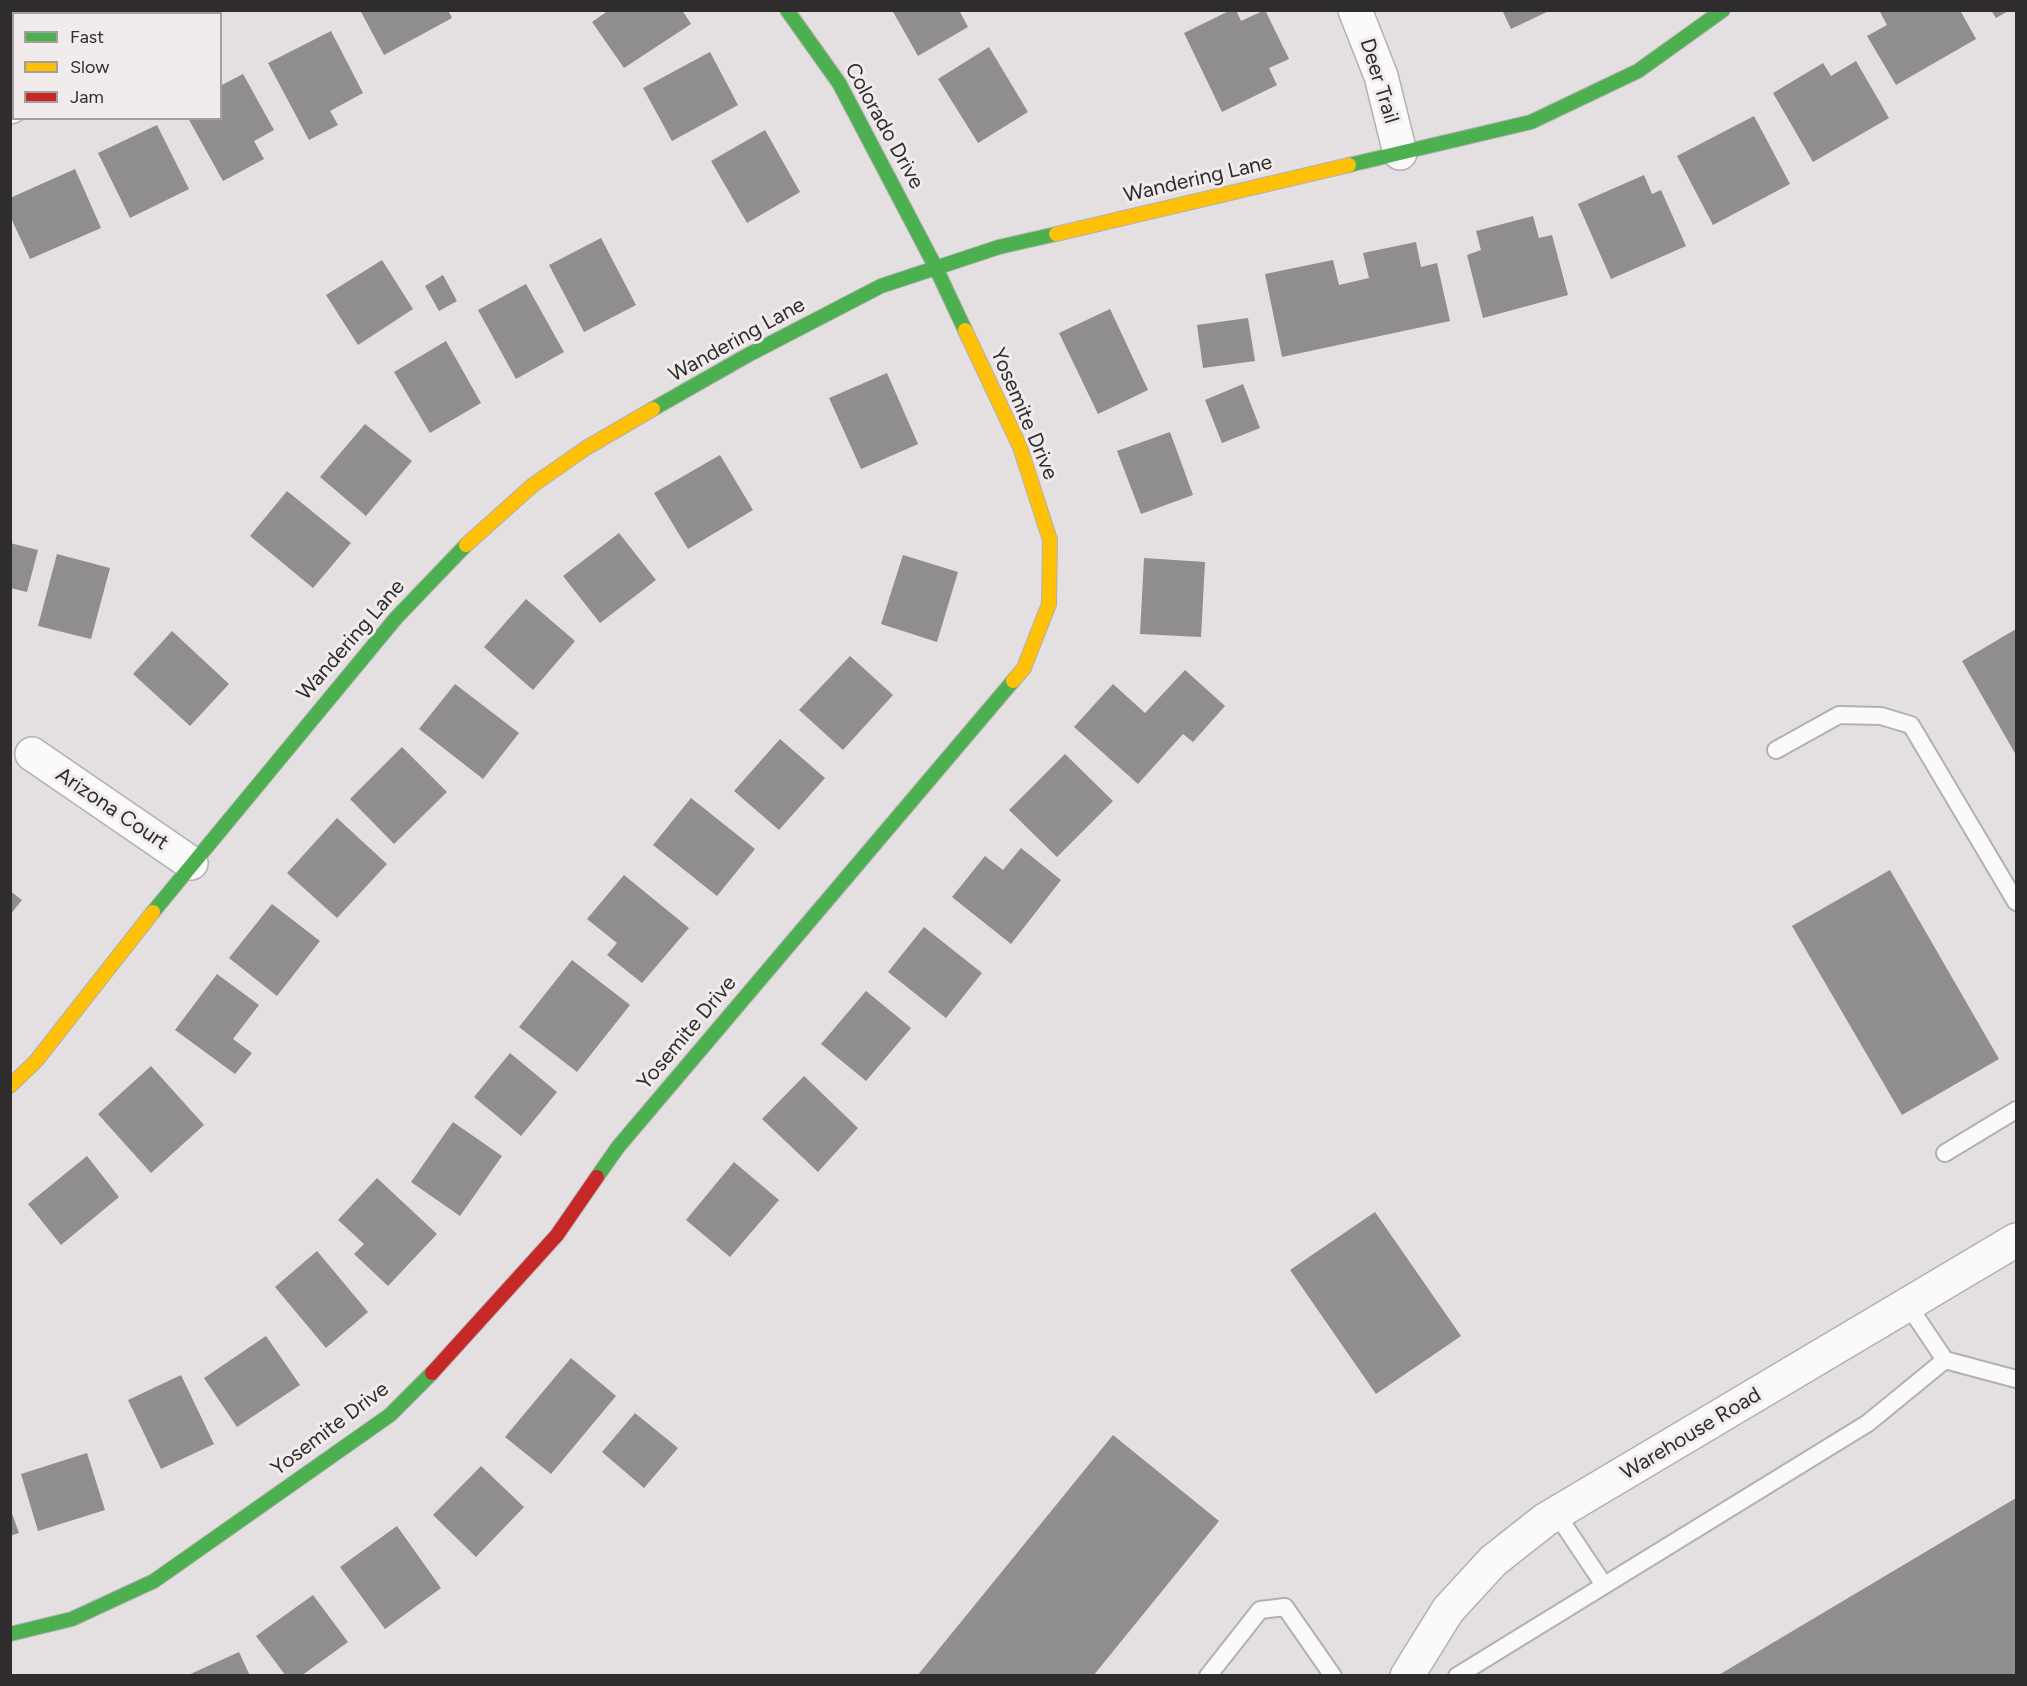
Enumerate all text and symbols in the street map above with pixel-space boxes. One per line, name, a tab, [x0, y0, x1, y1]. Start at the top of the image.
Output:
legend	[12, 12, 222, 120]
text: Fast	[70, 26, 104, 48]
street label: Deer Trail	[1354, 35, 1404, 127]
text: Slow	[70, 56, 109, 78]
street label: Colorado Drive	[839, 59, 929, 193]
text: Jam	[70, 86, 104, 108]
street label: Wandering Lane	[1121, 150, 1275, 208]
street label: Wandering Lane	[665, 292, 809, 388]
street label: Yosemite Drive	[985, 344, 1063, 484]
street label: Wandering Lane	[292, 575, 410, 705]
street label: Arizona Court	[51, 762, 173, 856]
street label: Yosemite Drive	[632, 971, 742, 1095]
street label: Yosemite Drive	[266, 1377, 394, 1481]
street label: Warehouse Road	[1616, 1382, 1766, 1486]

